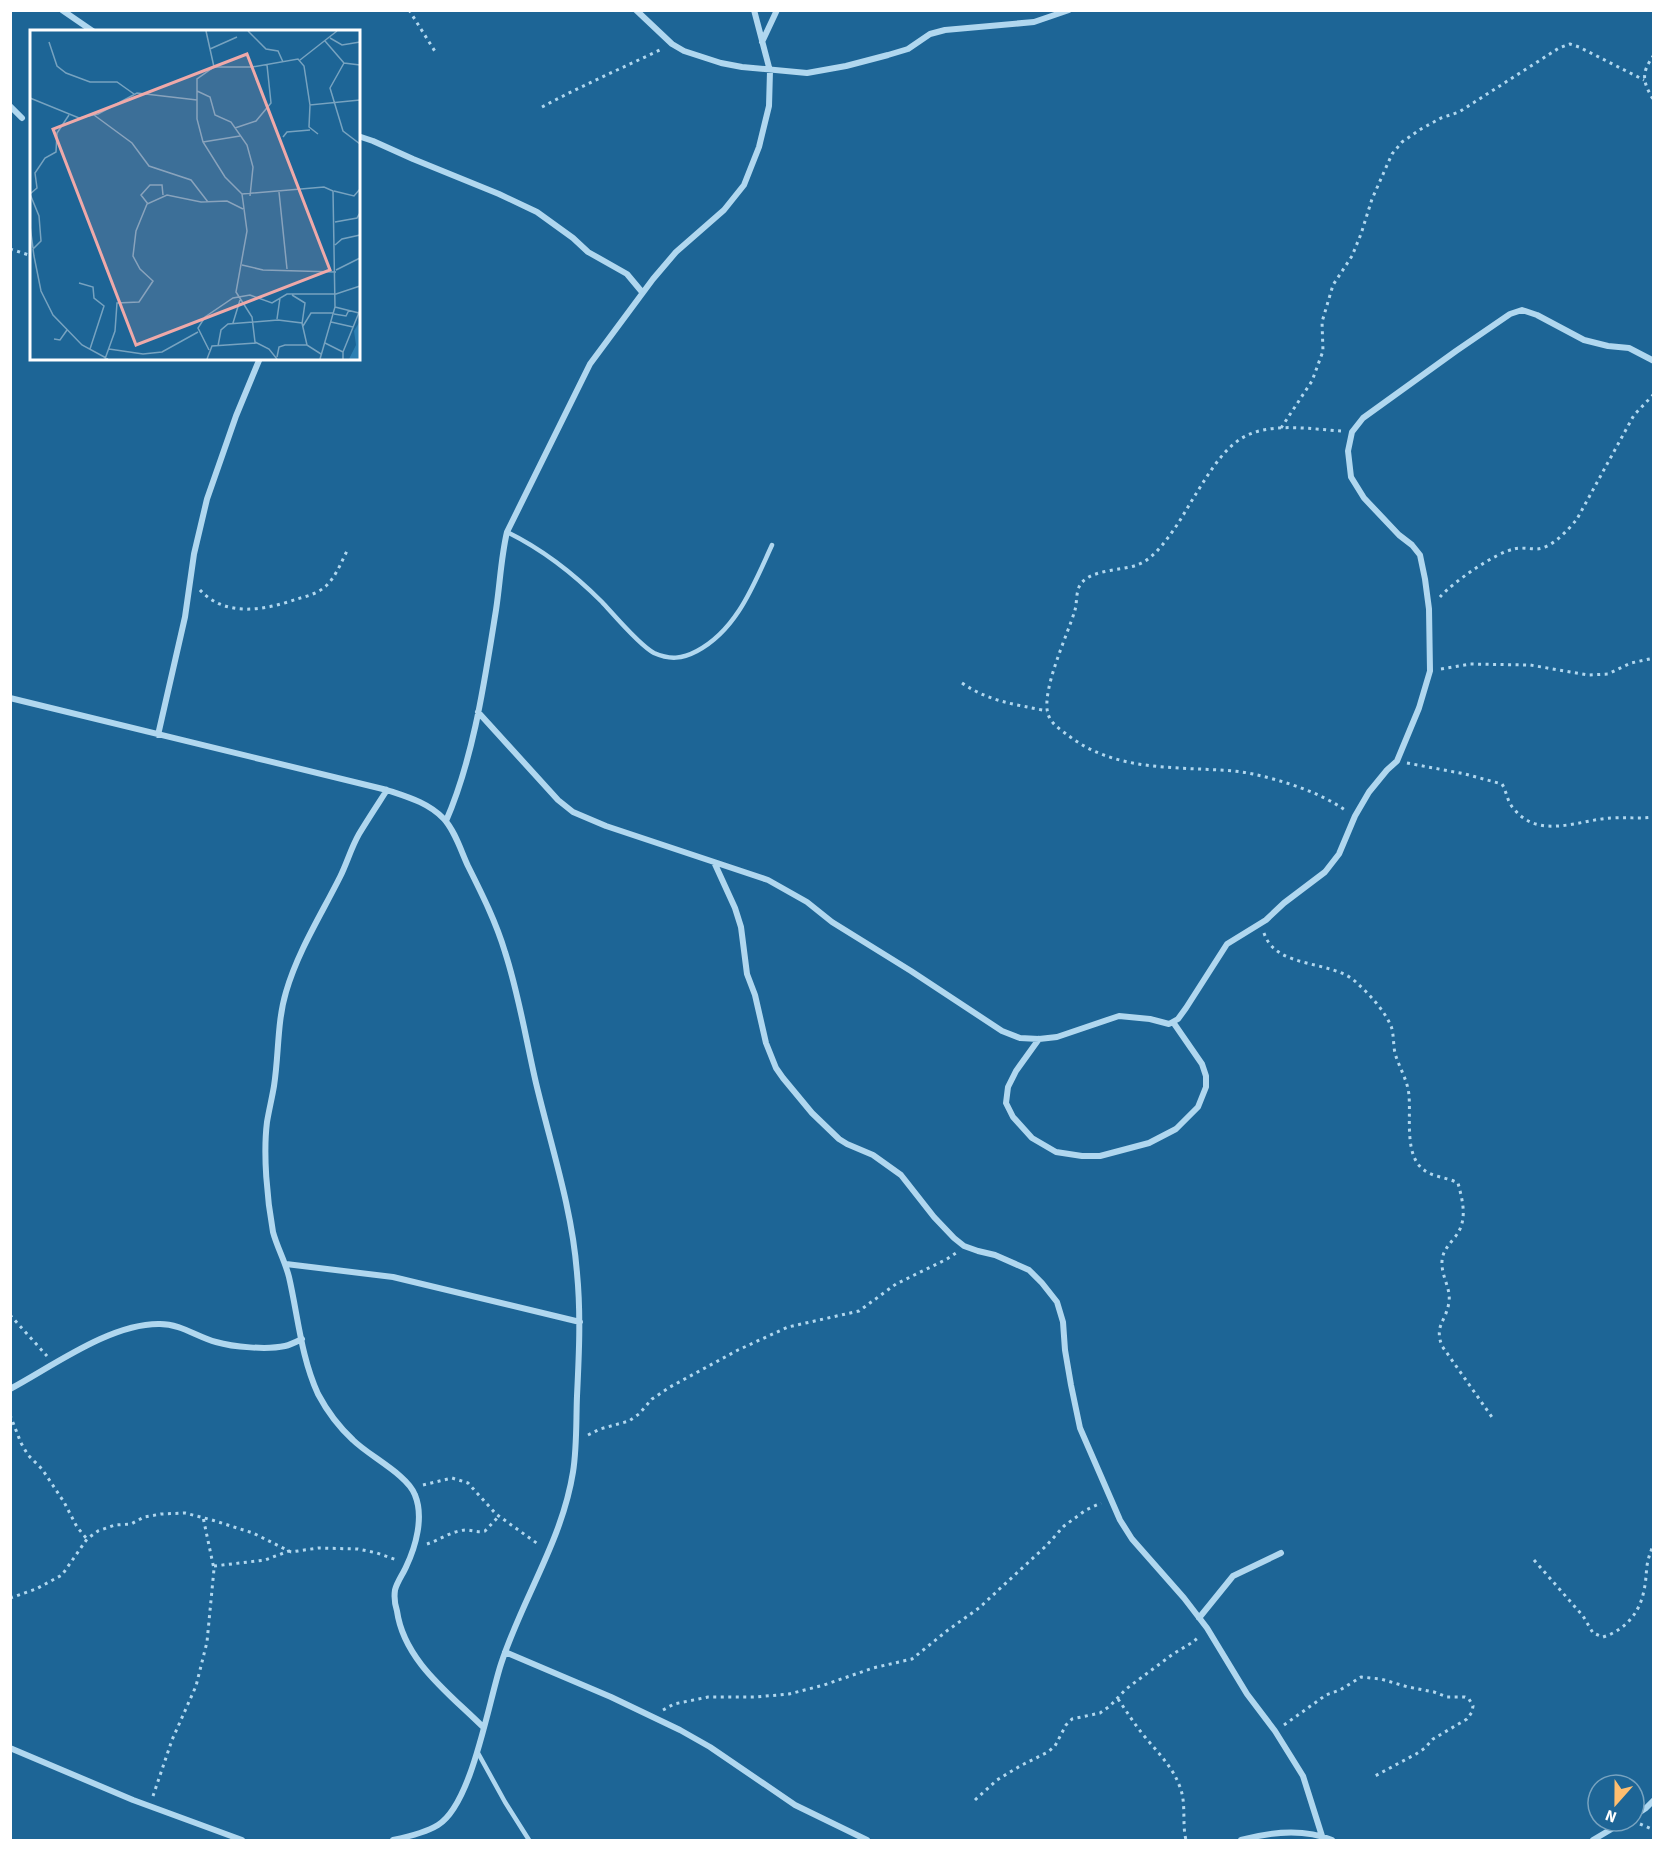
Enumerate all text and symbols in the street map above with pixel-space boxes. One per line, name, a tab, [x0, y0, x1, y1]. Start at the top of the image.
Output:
inset map	[30, 30, 360, 360]
north arrow	[1586, 1773, 1646, 1833]
text: N	[1602, 1804, 1620, 1828]

